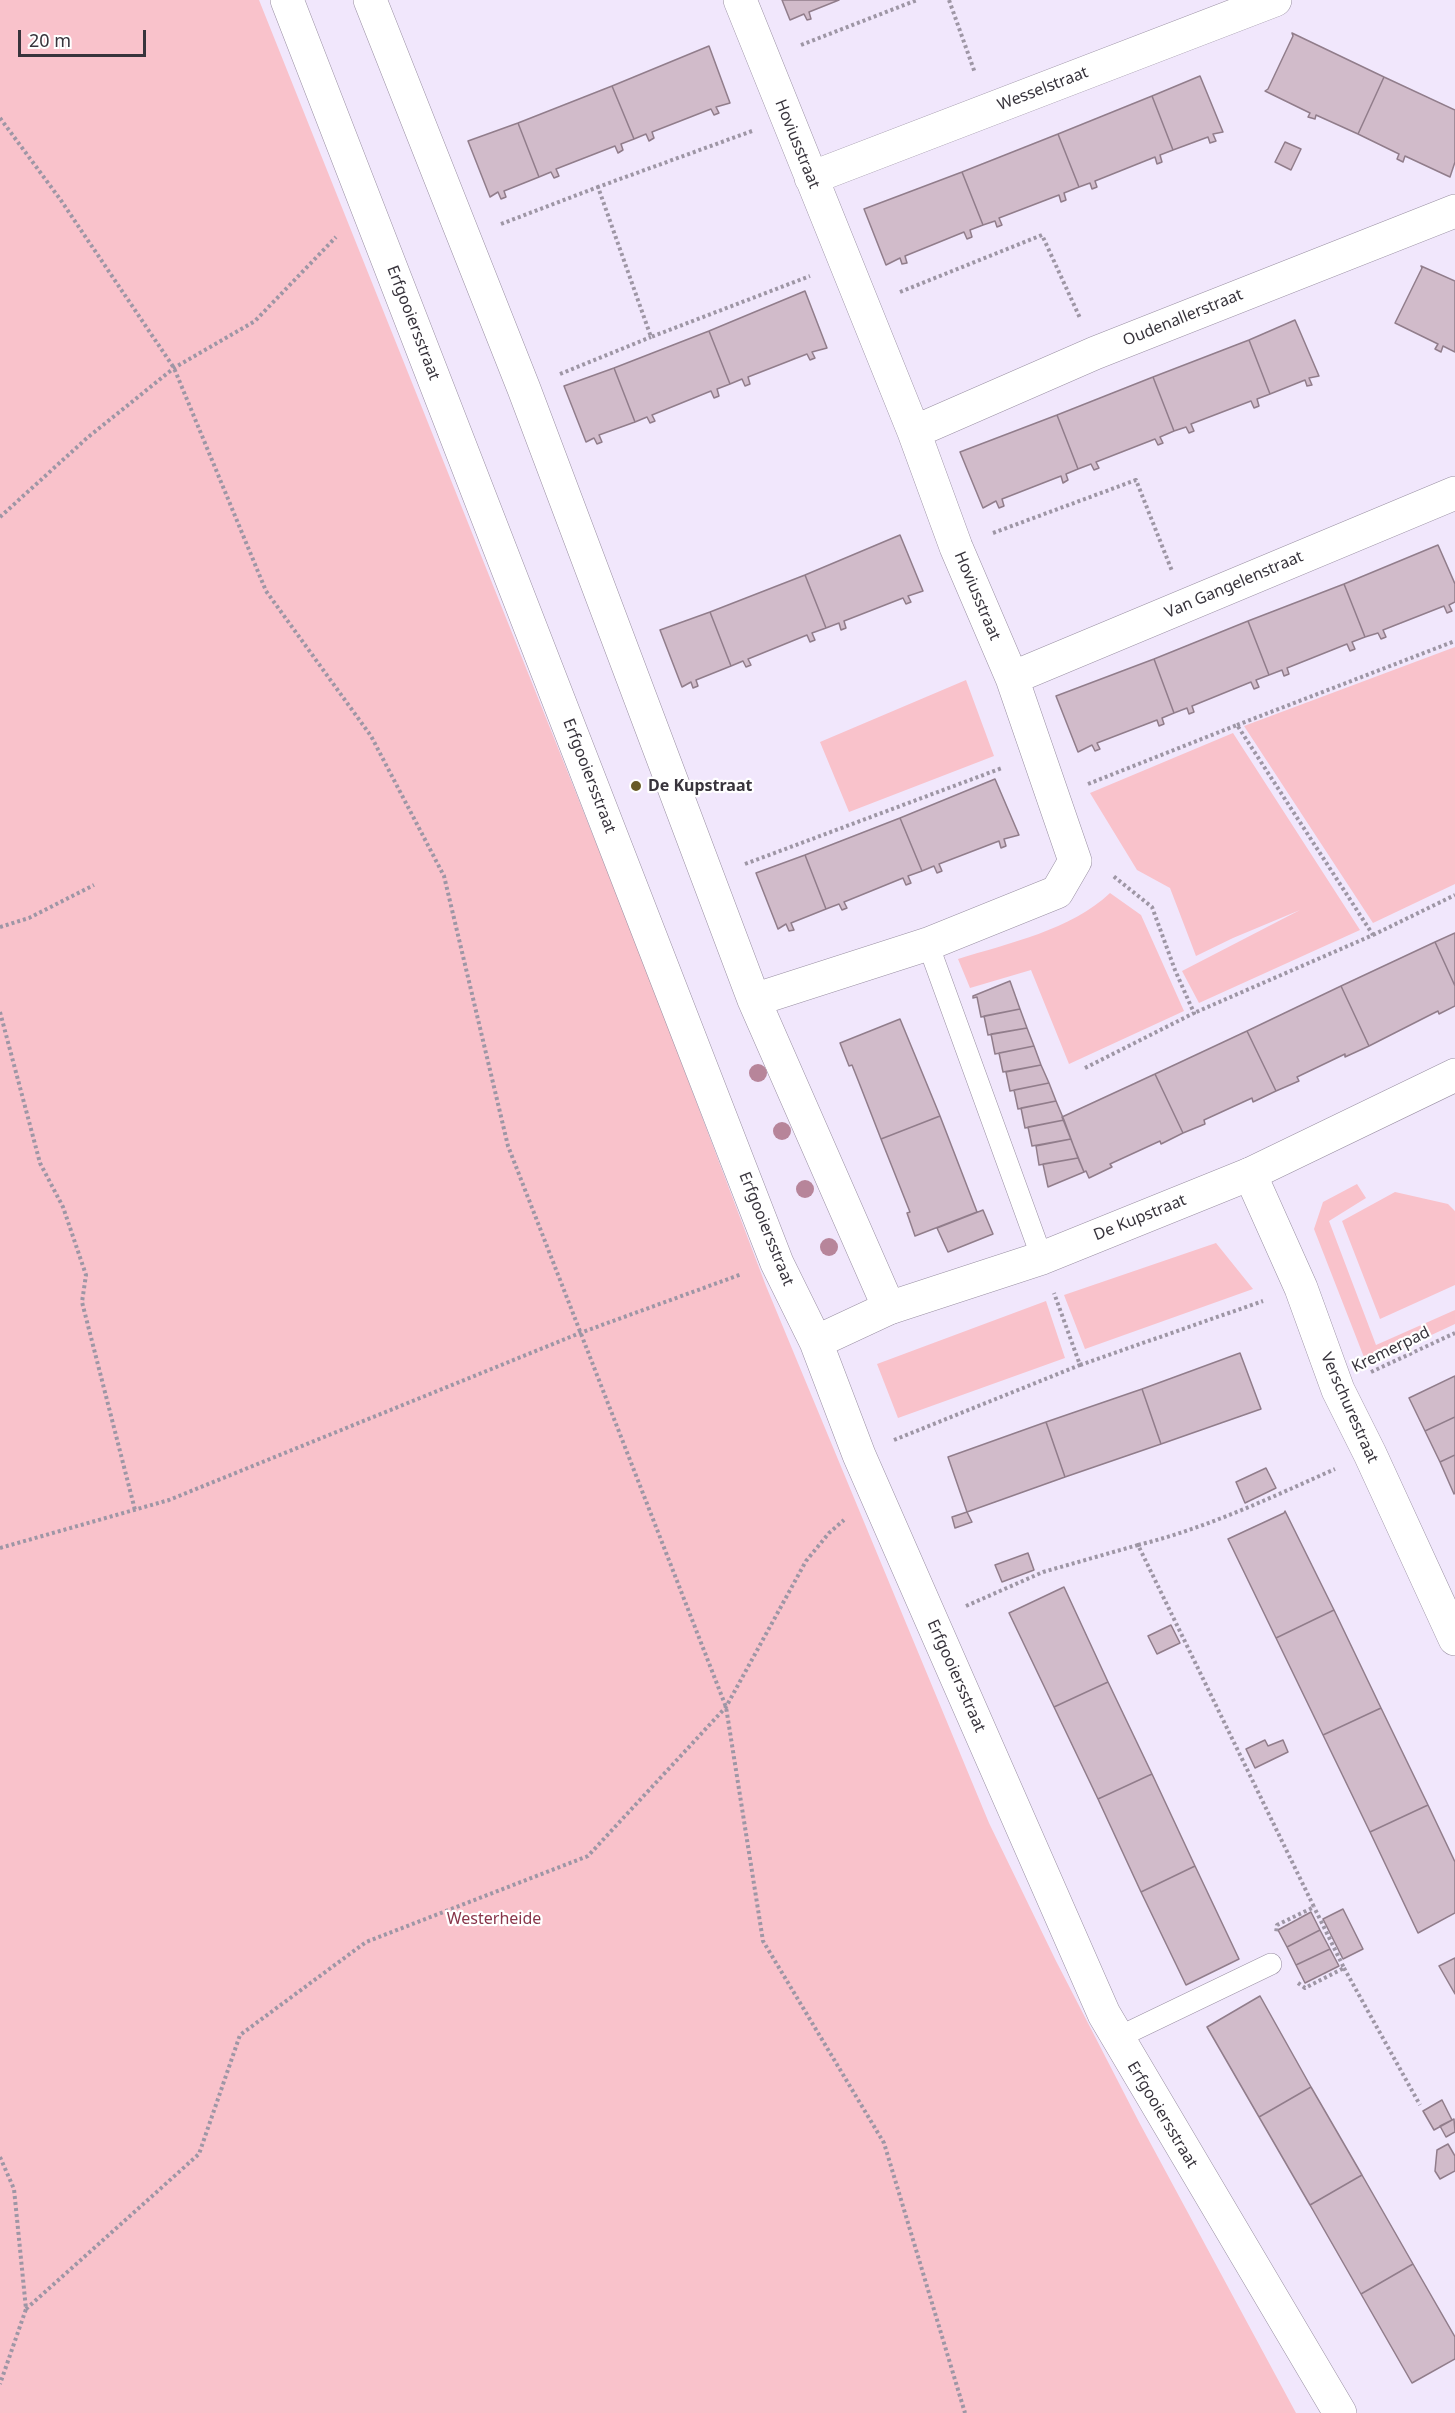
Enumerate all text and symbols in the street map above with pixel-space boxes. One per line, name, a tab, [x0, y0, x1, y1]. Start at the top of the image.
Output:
scale bar	[21, 18, 148, 56]
text: 20 m	[29, 28, 71, 52]
street label: Wesselstraat	[995, 63, 1091, 115]
street label: Hoviusstraat	[770, 97, 824, 191]
street label: Erfgooiersstraat	[382, 263, 444, 383]
street label: Oudenallerstraat	[1120, 285, 1246, 351]
street label: Van Gangelenstraat	[1162, 547, 1306, 623]
street label: Hoviusstraat	[950, 549, 1004, 643]
street label: Erfgooiersstraat	[558, 716, 620, 836]
place label: De Kupstraat	[648, 776, 752, 796]
marker: De Kupstraat	[629, 779, 643, 793]
street label: Erfgooiersstraat	[734, 1169, 798, 1289]
street label: De Kupstraat	[1091, 1191, 1189, 1245]
street label: Kremerpad	[1349, 1323, 1433, 1377]
street label: Verschurestraat	[1316, 1350, 1382, 1466]
street label: Erfgooiersstraat	[923, 1617, 989, 1735]
park label: Westerheide	[447, 1909, 541, 1929]
street label: Erfgooiersstraat	[1123, 2058, 1201, 2172]

